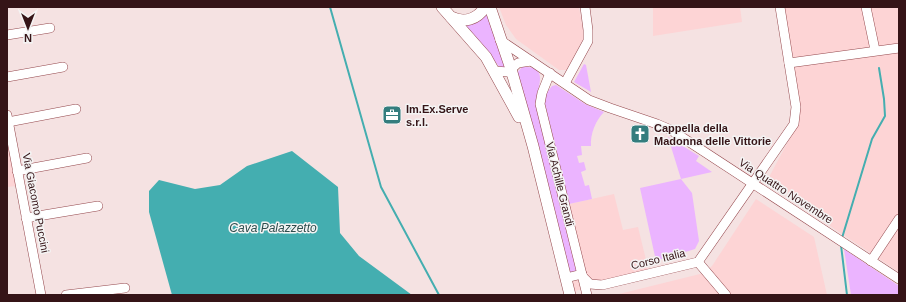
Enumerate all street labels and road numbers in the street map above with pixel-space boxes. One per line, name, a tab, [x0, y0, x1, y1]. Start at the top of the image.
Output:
street label: Via Achille Grandi	[544, 141, 576, 227]
street label: Via Giacomo Puccini	[20, 152, 52, 254]
street label: Via Quattro Novembre	[737, 156, 835, 226]
street label: Corso Italia	[630, 246, 687, 272]

